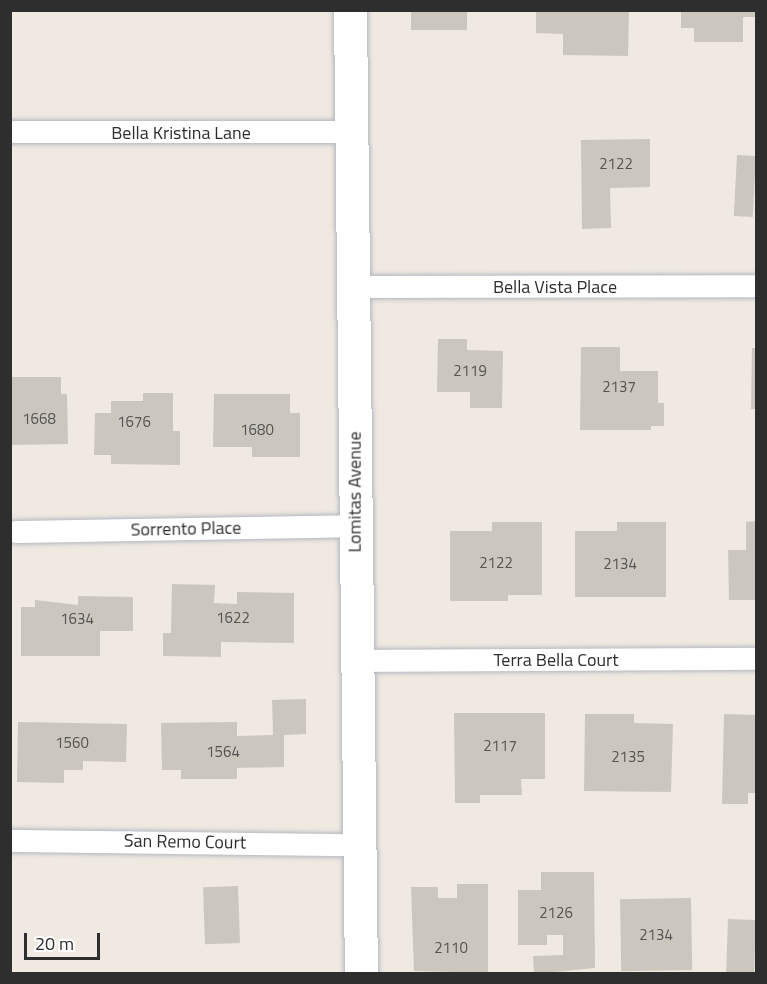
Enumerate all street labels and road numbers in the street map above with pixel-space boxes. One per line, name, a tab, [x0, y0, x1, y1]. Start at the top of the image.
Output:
street label: Bella Kristina Lane	[111, 122, 251, 144]
street label: Bella Vista Place	[493, 276, 617, 298]
street label: Lomitas Avenue	[344, 432, 366, 552]
street label: Sorrento Place	[130, 517, 242, 541]
street label: Terra Bella Court	[493, 649, 619, 671]
street label: San Remo Court	[124, 830, 246, 854]

